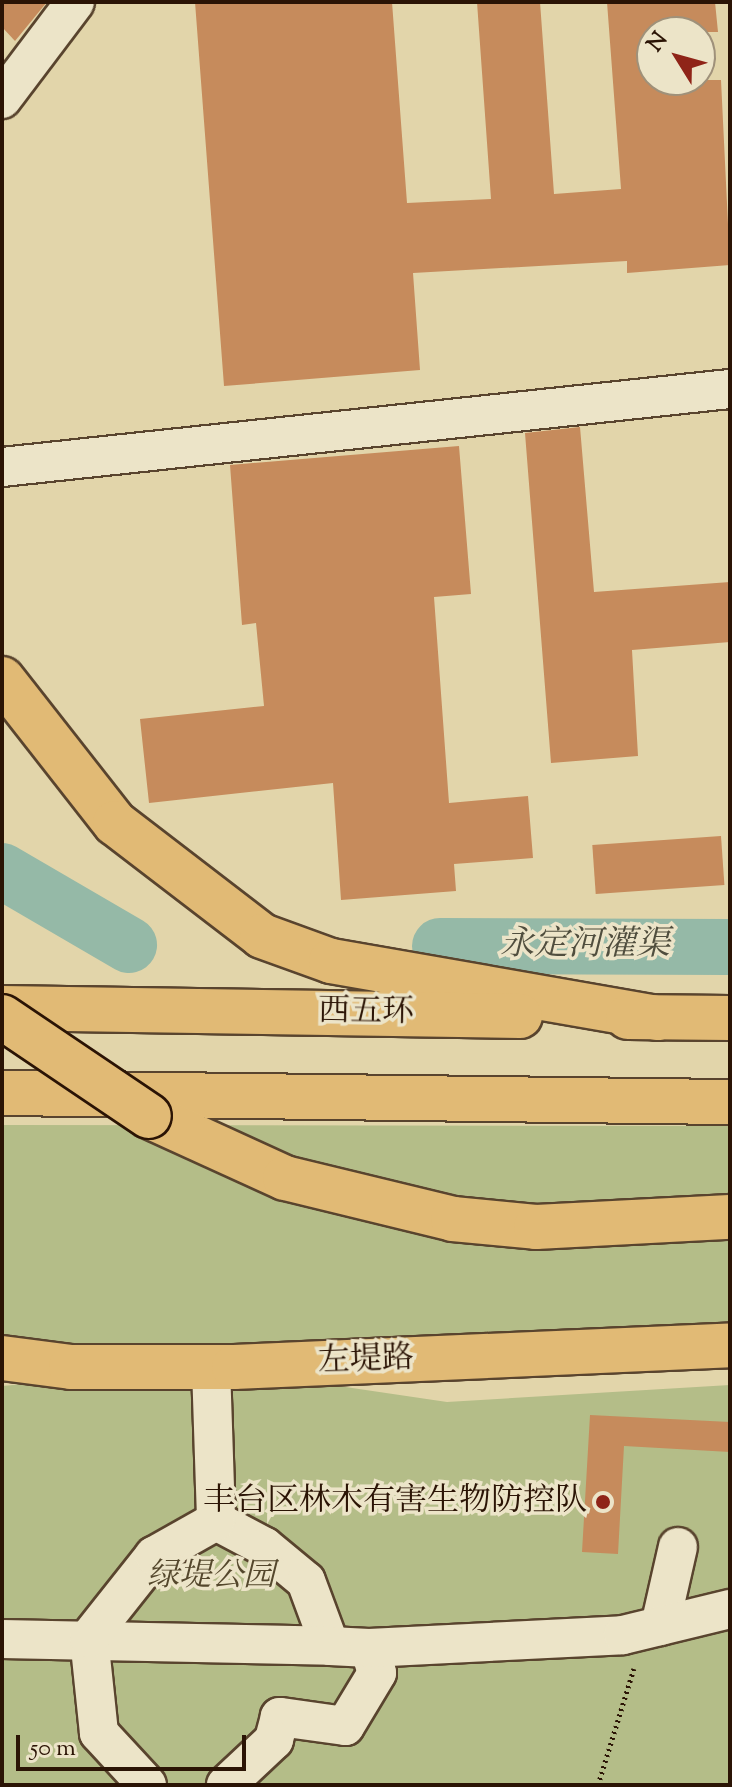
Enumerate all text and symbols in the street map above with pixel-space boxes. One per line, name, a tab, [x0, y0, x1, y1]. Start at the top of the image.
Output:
north arrow	[636, 16, 716, 96]
text: N	[640, 26, 676, 59]
water label: 永定河灌渠	[500, 926, 670, 966]
street label: 西五环	[318, 993, 414, 1033]
street label: 左堤路	[317, 1340, 415, 1382]
place label: 丰台区林木有害生物防控队	[203, 1483, 587, 1521]
marker: 丰台区林木有害生物防控队	[594, 1493, 612, 1511]
park label: 绿堤公园	[147, 1558, 275, 1596]
scale bar	[20, 1719, 250, 1769]
text: 50 m	[30, 1732, 76, 1766]

